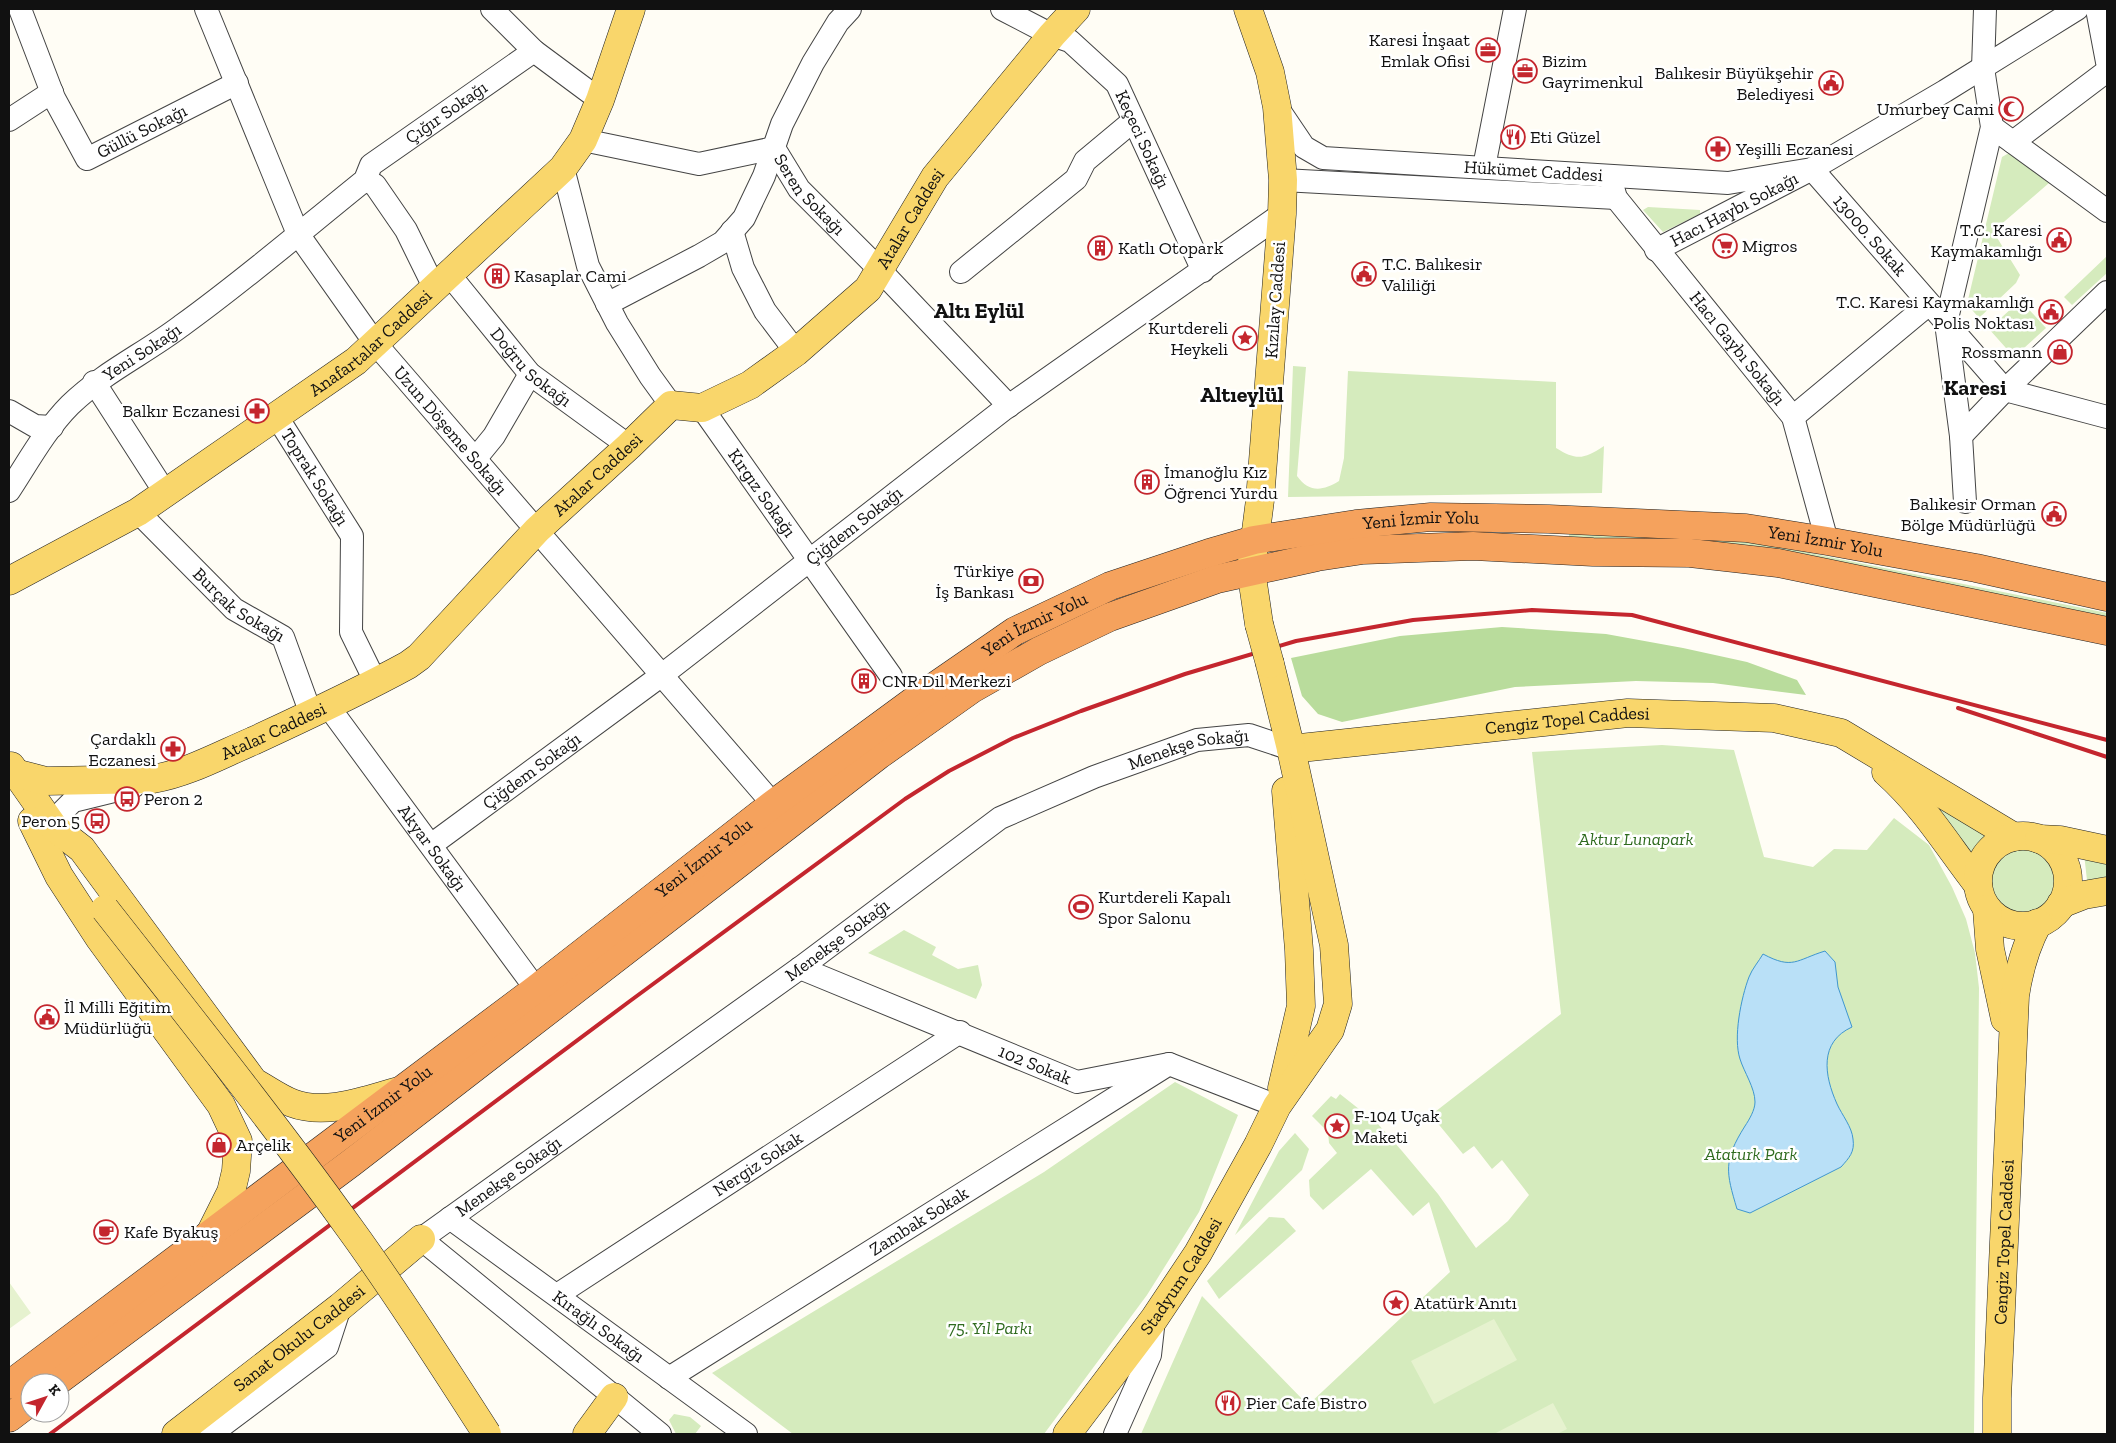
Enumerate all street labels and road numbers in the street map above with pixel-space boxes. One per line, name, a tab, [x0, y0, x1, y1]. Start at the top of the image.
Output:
street label: Çığır Sokağı	[401, 76, 491, 149]
street label: Keçeci Sokağı	[1110, 87, 1175, 192]
street label: Güllü Sokağı	[93, 99, 191, 163]
street label: Seren Sokağı	[769, 150, 850, 240]
street label: Hükümet Caddesi	[1463, 156, 1604, 186]
street label: Atalar Caddesi	[872, 164, 949, 273]
street label: Hacı Haybı Sokağı	[1666, 167, 1802, 252]
street label: 13000. Sokak	[1828, 190, 1912, 281]
street label: Kızılay Caddesi	[1260, 241, 1290, 359]
street label: Anafartalar Caddesi	[305, 285, 436, 401]
street label: Hacı Gaybı Sokağı	[1685, 287, 1790, 410]
street label: Yeni Sokağı	[98, 319, 186, 386]
street label: Doğru Sokağı	[486, 323, 576, 411]
street label: Uzun Döşeme Sokağı	[389, 361, 512, 499]
street label: Toprak Sokağı	[276, 424, 354, 530]
street label: Atalar Caddesi	[548, 428, 647, 521]
street label: Kırgız Sokağı	[723, 444, 801, 542]
street label: Çiğdem Sokağı	[801, 481, 907, 570]
street label: Yeni İzmir Yolu	[1361, 506, 1479, 534]
street label: Yeni İzmir Yolu	[1765, 520, 1885, 562]
street label: Burçak Sokağı	[188, 563, 289, 647]
street label: Yeni İzmir Yolu	[977, 587, 1091, 662]
street label: Atalar Caddesi	[217, 697, 330, 765]
street label: Cengiz Topel Caddesi	[1484, 702, 1650, 739]
street label: Menekşe Sokağı	[1125, 724, 1250, 775]
street label: Çiğdem Sokağı	[478, 728, 585, 814]
street label: Akyar Sokağı	[393, 800, 471, 895]
street label: Yeni İzmir Yolu	[650, 813, 757, 903]
street label: Menekşe Sokağı	[781, 894, 894, 986]
street label: 102 Sokak	[995, 1040, 1075, 1090]
street label: Yeni İzmir Yolu	[329, 1060, 436, 1148]
street label: Nergiz Sokak	[709, 1126, 807, 1201]
street label: Menekşe Sokağı	[451, 1131, 565, 1222]
street label: Cengiz Topel Caddesi	[1989, 1159, 2019, 1325]
street label: Zambak Sokak	[865, 1181, 973, 1260]
street label: Stadyum Caddesi	[1135, 1214, 1227, 1339]
street label: Sanat Okulu Caddesi	[229, 1280, 369, 1396]
street label: Kırağlı Sokağı	[548, 1286, 649, 1367]

